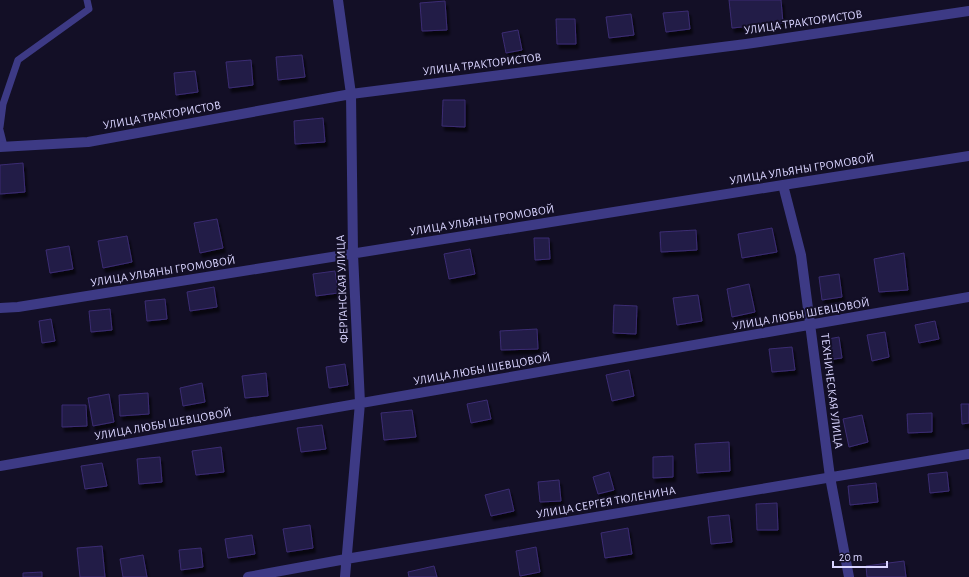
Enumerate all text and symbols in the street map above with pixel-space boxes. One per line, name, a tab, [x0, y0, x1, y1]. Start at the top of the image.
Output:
street label: УЛИЦА ТРАКТОРИСТОВ	[743, 8, 863, 36]
street label: УЛИЦА ТРАКТОРИСТОВ	[422, 51, 542, 77]
street label: УЛИЦА ТРАКТОРИСТОВ	[102, 99, 222, 131]
street label: УЛИЦА УЛЬЯНЫ ГРОМОВОЙ	[729, 151, 875, 186]
street label: УЛИЦА УЛЬЯНЫ ГРОМОВОЙ	[409, 202, 555, 237]
street label: ФЕРГАНСКАЯ УЛИЦА	[334, 235, 350, 343]
street label: УЛИЦА УЛЬЯНЫ ГРОМОВОЙ	[90, 253, 236, 288]
street label: УЛИЦА ЛЮБЫ ШЕВЦОВОЙ	[731, 295, 870, 332]
street label: ТЕХНИЧЕСКАЯ УЛИЦА	[819, 333, 845, 449]
street label: УЛИЦА ЛЮБЫ ШЕВЦОВОЙ	[412, 350, 551, 387]
street label: УЛИЦА ЛЮБЫ ШЕВЦОВОЙ	[93, 405, 232, 442]
street label: УЛИЦА СЕРГЕЯ ТЮЛЕНИНА	[535, 484, 677, 520]
scale bar	[833, 543, 887, 569]
text: 20 m	[839, 551, 862, 563]

